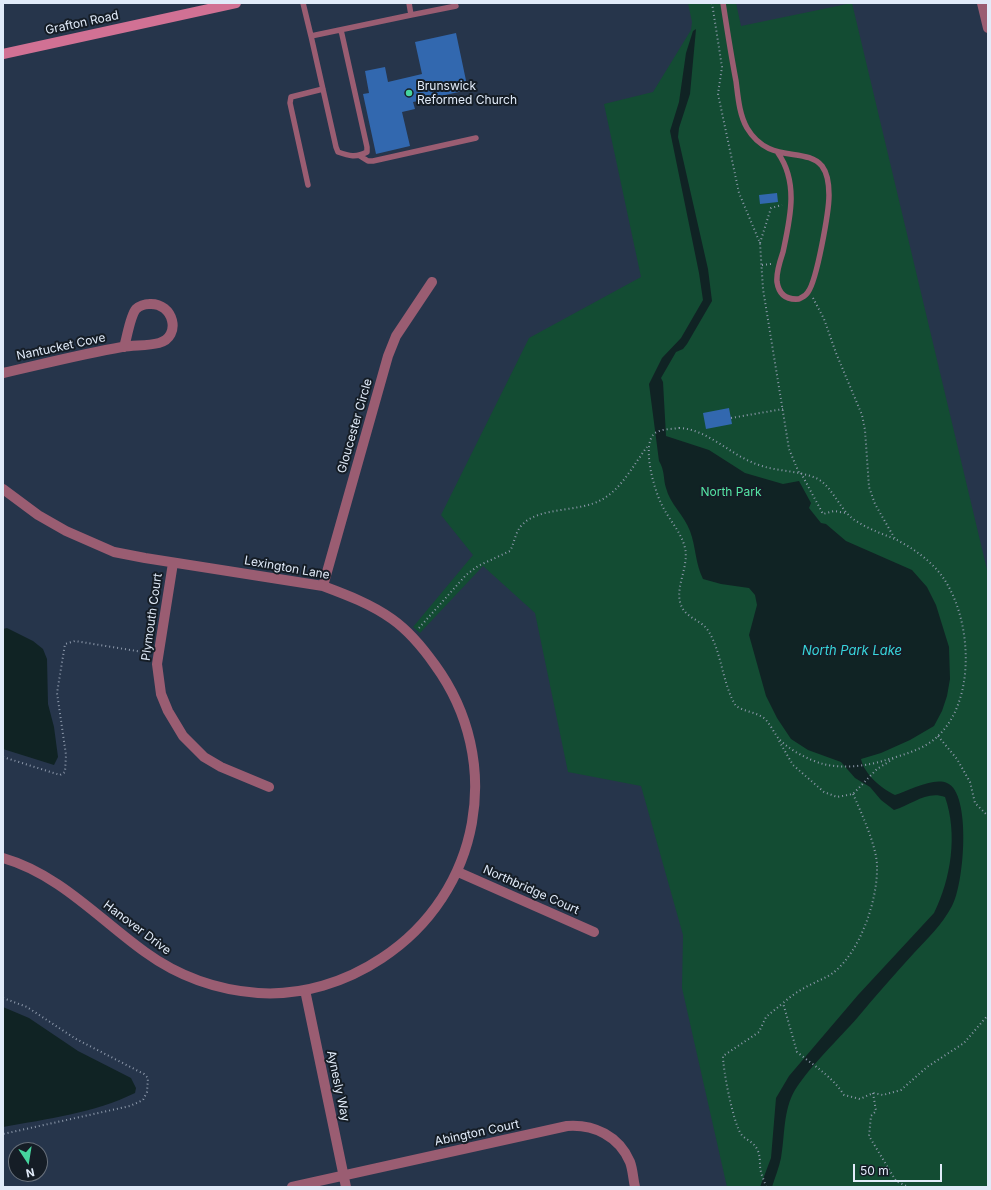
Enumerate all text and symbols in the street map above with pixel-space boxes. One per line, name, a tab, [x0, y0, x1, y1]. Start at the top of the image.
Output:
street label: Grafton Road	[44, 8, 120, 38]
place label: Brunswick Reformed Church	[417, 79, 517, 107]
marker: Brunswick Reformed Church	[404, 88, 414, 98]
street label: Nantucket Cove	[15, 331, 107, 363]
street label: Gloucester Circle	[335, 377, 375, 475]
park label: North Park	[700, 485, 762, 499]
street label: Lexington Lane	[243, 553, 331, 583]
street label: Plymouth Court	[139, 572, 165, 662]
water label: North Park Lake	[802, 643, 902, 659]
street label: Northbridge Court	[481, 862, 581, 918]
street label: Hanover Drive	[100, 898, 174, 958]
street label: Aynesly Way	[323, 1049, 353, 1123]
street label: Abington Court	[433, 1117, 521, 1149]
north arrow	[8, 1142, 48, 1182]
scale bar	[855, 1156, 944, 1182]
text: 50 m	[860, 1163, 889, 1178]
text: N	[25, 1165, 36, 1180]

